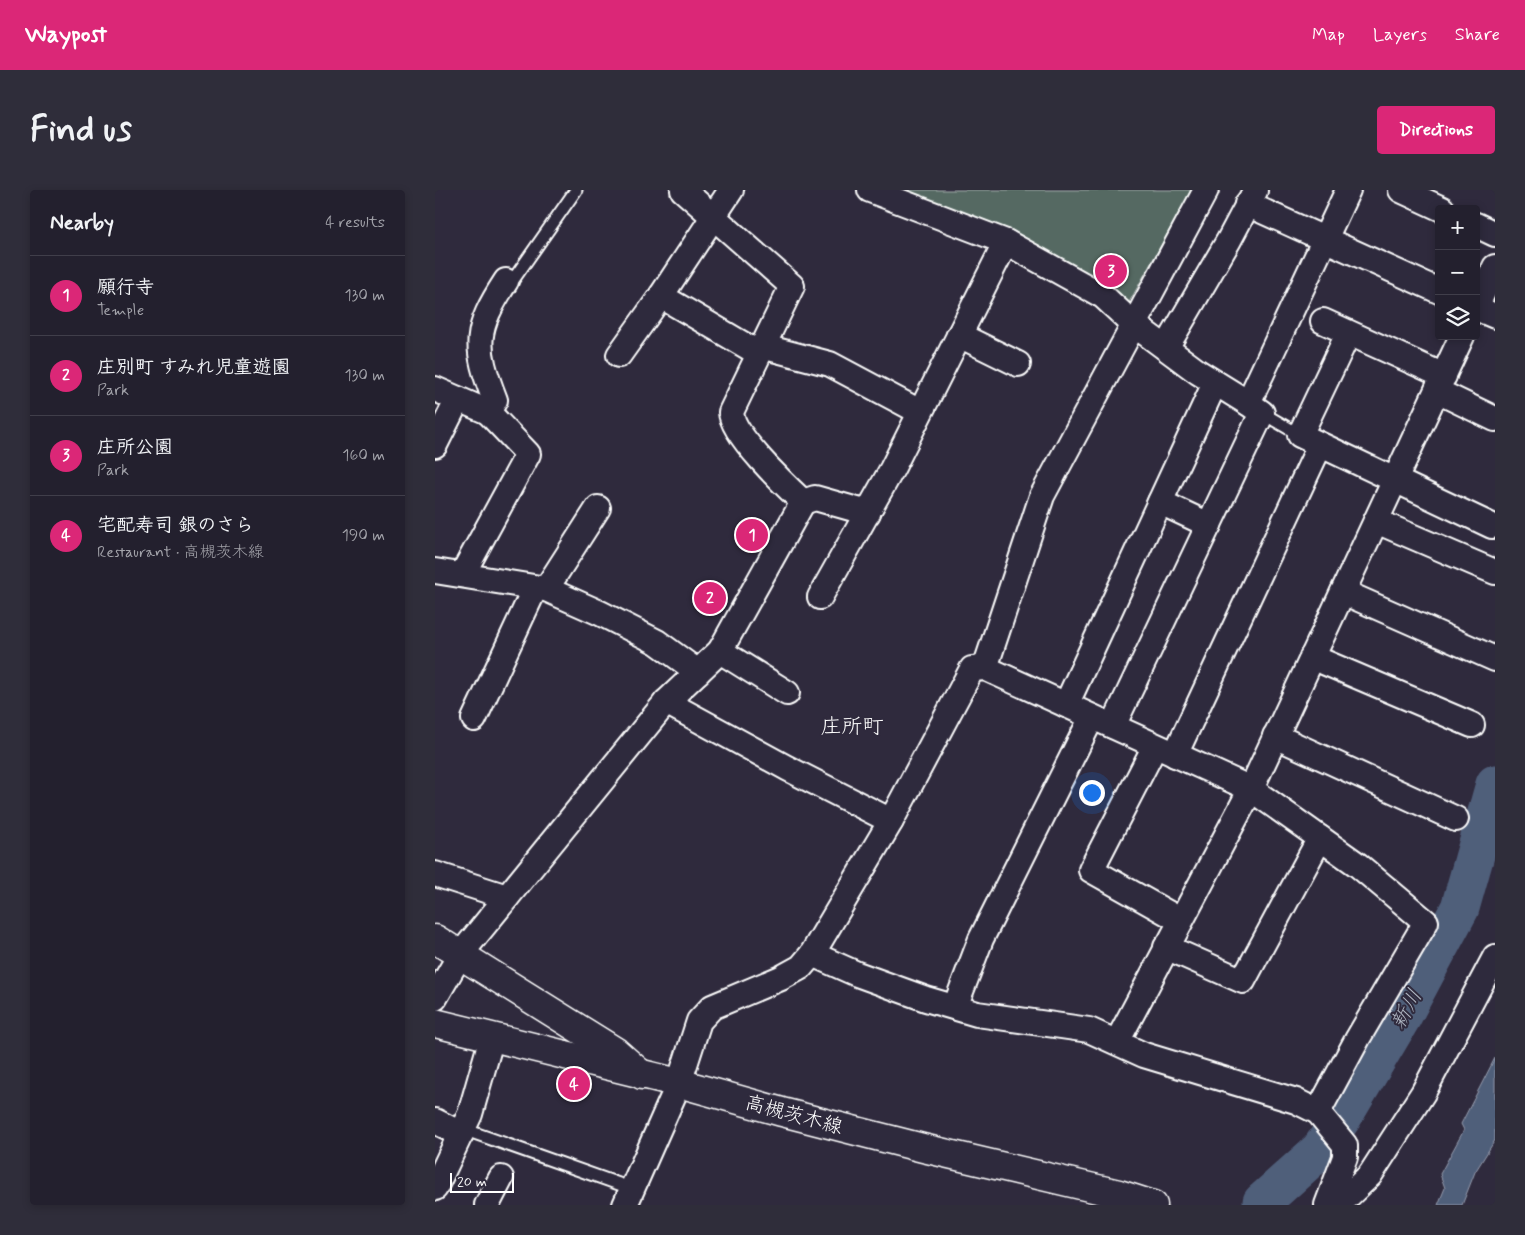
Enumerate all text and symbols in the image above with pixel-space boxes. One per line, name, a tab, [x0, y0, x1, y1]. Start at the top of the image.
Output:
text: Waypost	[25, 20, 107, 51]
text: Map	[1312, 23, 1345, 47]
text: Layers	[1373, 23, 1427, 47]
text: Share	[1455, 23, 1500, 47]
button: Directions	[1377, 106, 1495, 154]
text: Find us	[30, 107, 132, 153]
map controls	[1435, 205, 1480, 340]
button: +	[1435, 205, 1480, 250]
text: Nearby	[50, 209, 114, 237]
text: 4 results	[325, 212, 385, 233]
button: −	[1435, 250, 1480, 295]
pin: 3	[1095, 252, 1127, 290]
text: 願行寺	[97, 275, 154, 300]
text: 1	[62, 285, 70, 306]
text: 130 m	[344, 285, 385, 306]
button: layers	[1435, 295, 1480, 340]
text: Temple	[97, 300, 144, 321]
text: 庄別町 すみれ児童遊園	[97, 355, 291, 380]
text: 2	[62, 365, 70, 386]
text: 130 m	[344, 365, 385, 386]
text: Park	[97, 380, 129, 401]
text: 庄所公園	[97, 435, 173, 460]
text: 3	[62, 445, 70, 466]
text: 160 m	[342, 445, 385, 466]
text: Park	[97, 460, 129, 481]
text: 宅配寿司 銀のさら	[97, 513, 254, 538]
pin: 1	[736, 516, 768, 554]
text: 4	[61, 525, 71, 546]
text: 190 m	[342, 525, 385, 546]
text: Restaurant · 高槻茨木線	[97, 542, 264, 563]
pin: 2	[694, 579, 726, 617]
district label: 庄所町	[821, 713, 884, 741]
your location	[1079, 780, 1105, 806]
water label: 新川	[1384, 984, 1429, 1035]
pin: 4	[558, 1065, 590, 1103]
street label: 高槻茨木線	[742, 1089, 845, 1141]
scale bar	[450, 1170, 514, 1193]
text: 20 m	[457, 1173, 487, 1191]

